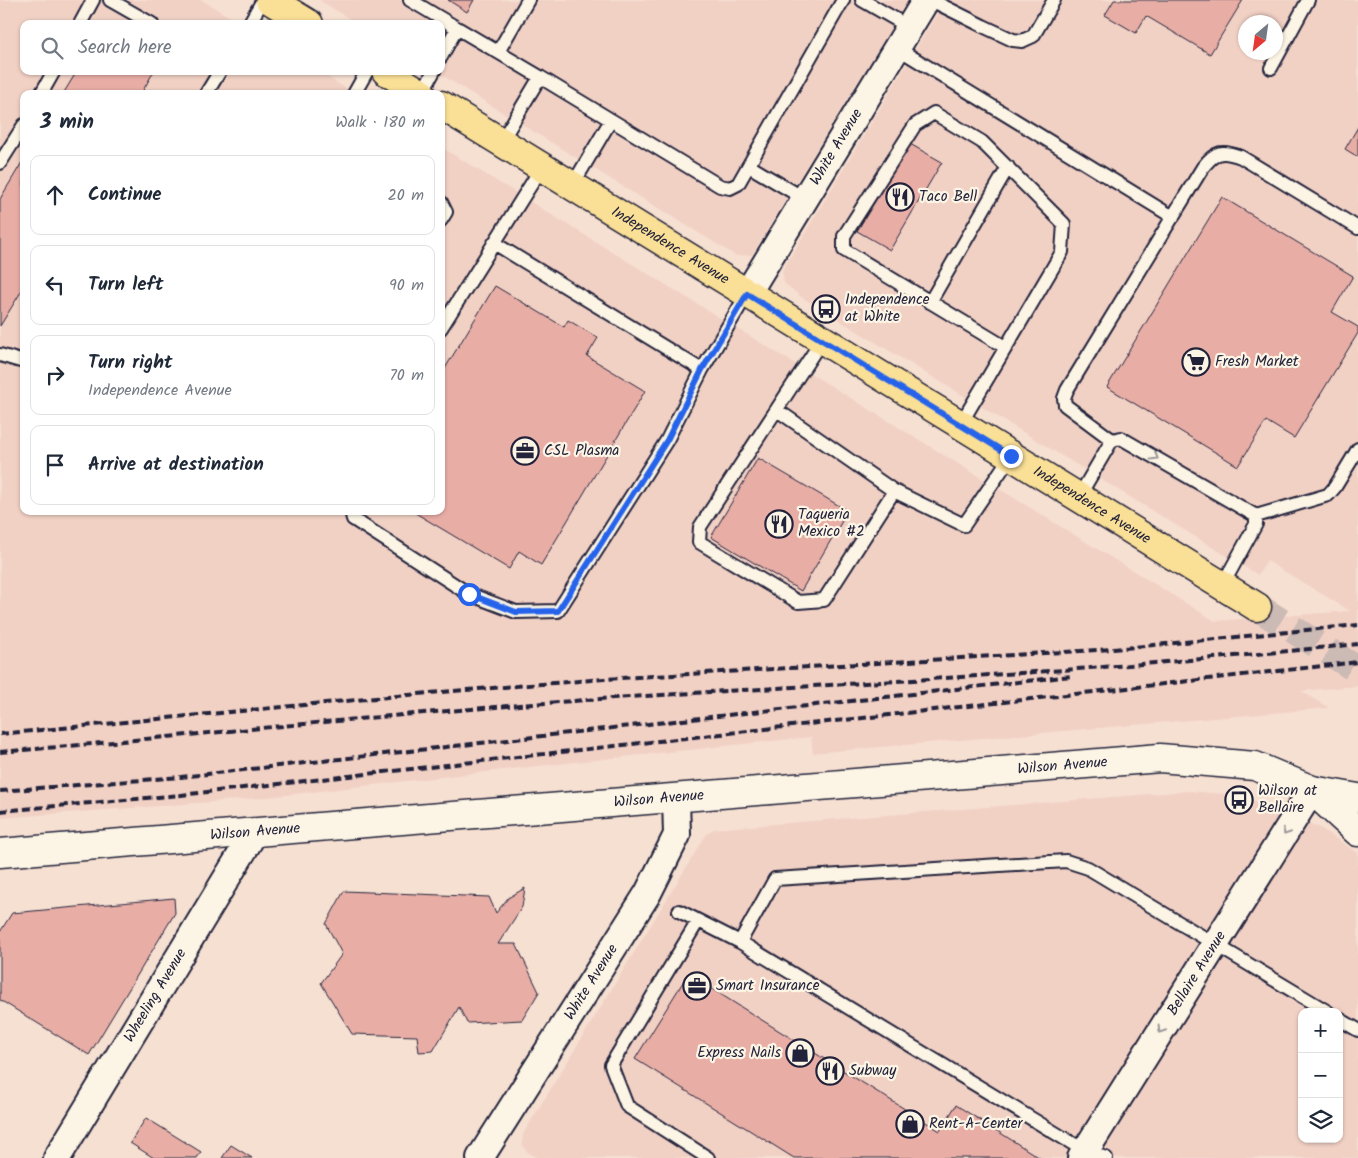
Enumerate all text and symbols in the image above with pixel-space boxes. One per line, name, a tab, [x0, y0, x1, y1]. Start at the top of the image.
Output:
north arrow	[1238, 15, 1283, 60]
search box	[20, 20, 445, 75]
text: Search here	[78, 33, 172, 63]
icon: search	[38, 34, 66, 62]
street label: White Avenue	[804, 104, 869, 190]
text: 3 min	[40, 106, 94, 139]
text: Walk · 180 m	[335, 110, 425, 135]
text: Continue	[88, 180, 161, 210]
icon: ahead	[41, 181, 69, 209]
restaurant icon: Taco Bell	[885, 182, 915, 212]
text: 20 m	[388, 183, 424, 208]
place label: Taco Bell	[919, 185, 978, 209]
street label: Independence Avenue	[606, 200, 734, 292]
text: Turn left	[88, 270, 163, 300]
icon: left	[41, 271, 69, 299]
text: 90 m	[389, 273, 424, 298]
place label: Independence at White	[845, 288, 930, 329]
bus stop icon: Independence at White	[811, 294, 841, 324]
supermarket icon: Fresh Market	[1181, 347, 1211, 377]
text: Turn right	[88, 348, 173, 378]
place label: Fresh Market	[1215, 350, 1299, 374]
icon: right	[41, 361, 69, 389]
text: 70 m	[389, 363, 424, 388]
text: Independence Avenue	[88, 378, 232, 403]
office icon: CSL Plasma	[510, 436, 540, 466]
place label: CSL Plasma	[544, 439, 619, 463]
route end	[1000, 445, 1023, 468]
text: Arrive at destination	[88, 450, 264, 480]
icon: arrive	[41, 451, 69, 479]
one-way arrow	[1149, 451, 1158, 461]
street label: Independence Avenue	[1028, 460, 1156, 551]
place label: Taqueria Mexico #2	[798, 503, 865, 544]
restaurant icon: Taqueria Mexico #2	[764, 509, 794, 539]
route start	[458, 583, 481, 606]
street label: Wilson Avenue	[1016, 750, 1109, 782]
place label: Wilson at Bellaire	[1258, 779, 1317, 820]
street label: Wilson Avenue	[613, 783, 705, 815]
bus stop icon: Wilson at Bellaire	[1224, 785, 1254, 815]
street label: Wilson Avenue	[209, 816, 301, 848]
one-way arrow	[1283, 826, 1292, 835]
street label: Bellaire Avenue	[1161, 926, 1233, 1021]
street label: White Avenue	[558, 939, 625, 1025]
street label: Wheeling Avenue	[118, 944, 193, 1047]
office icon: Smart Insurance	[682, 971, 712, 1001]
place label: Smart Insurance	[716, 974, 820, 998]
map controls	[1298, 1008, 1343, 1143]
button: +	[1298, 1008, 1343, 1053]
one-way arrow	[1158, 1025, 1168, 1034]
shop icon: Express Nails	[785, 1038, 815, 1068]
place label: Express Nails	[697, 1041, 782, 1065]
button: −	[1298, 1053, 1343, 1098]
restaurant icon: Subway	[815, 1056, 845, 1086]
place label: Subway	[849, 1059, 897, 1083]
button: layers	[1298, 1098, 1343, 1143]
shop icon: Rent-A-Center	[895, 1109, 925, 1139]
place label: Rent-A-Center	[929, 1112, 1023, 1136]

